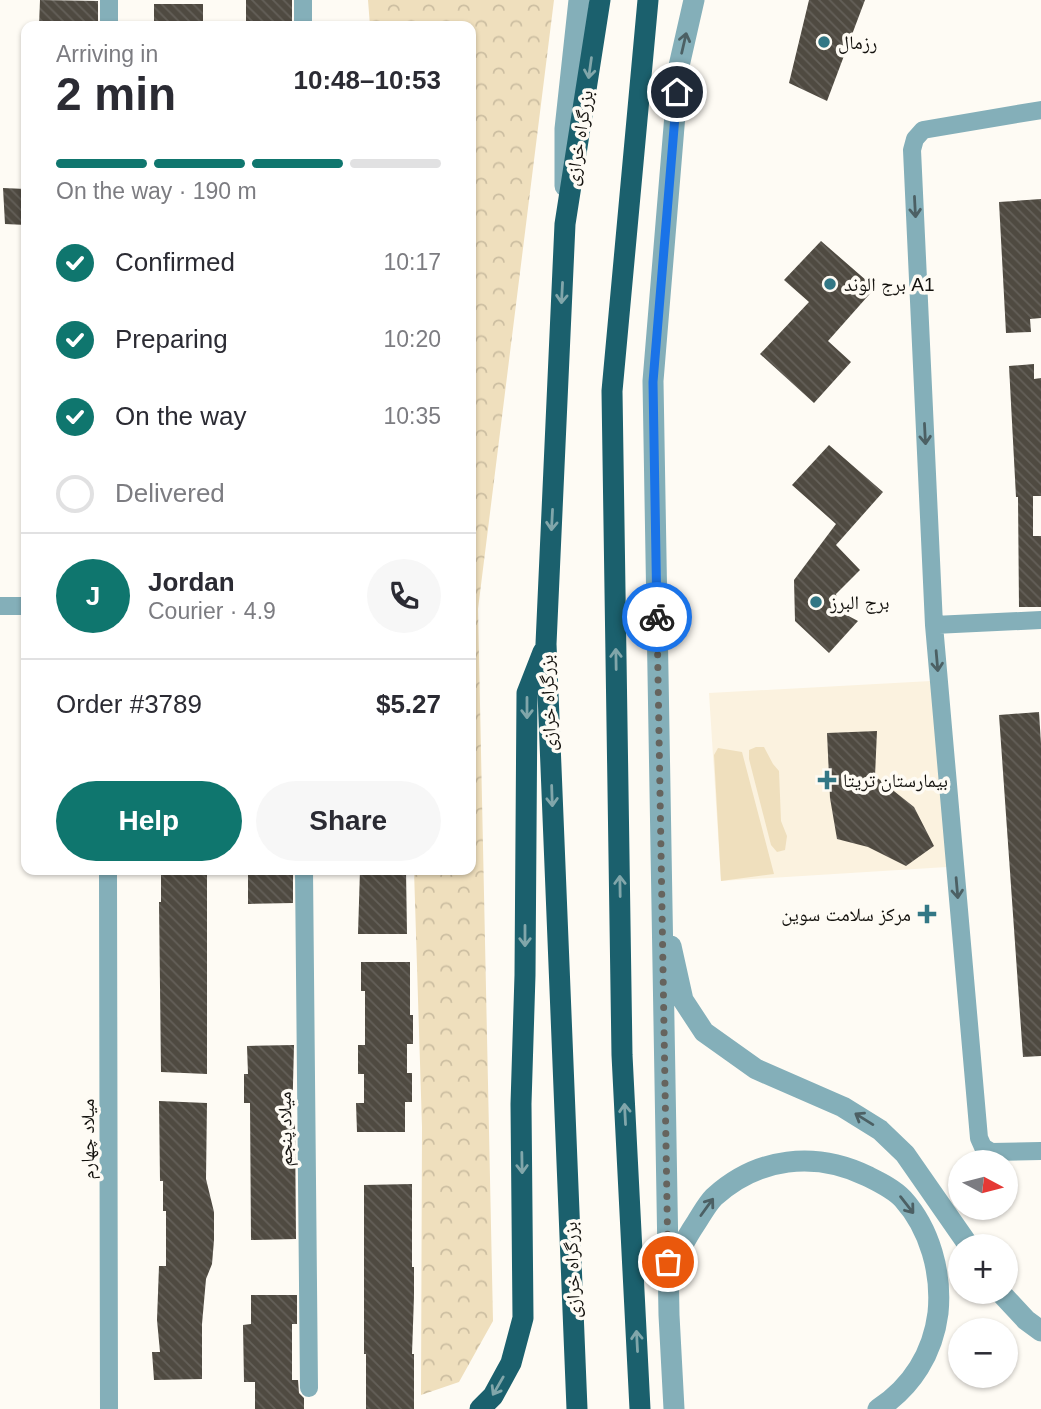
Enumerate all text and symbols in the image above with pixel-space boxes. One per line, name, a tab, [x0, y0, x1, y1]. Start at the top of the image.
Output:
one-way arrow	[678, 32, 691, 55]
place label: رزمال	[838, 32, 877, 54]
marker: رزمال	[816, 34, 832, 50]
text: Arriving in	[56, 41, 158, 67]
one-way arrow	[583, 56, 596, 78]
pin	[647, 62, 707, 122]
text: 10:48–10:53	[294, 65, 441, 95]
text: 2 min	[56, 68, 176, 120]
icon: home	[658, 73, 696, 111]
street label: بزرگراه خرازی	[561, 89, 598, 188]
text: On the way · 190 m	[56, 178, 257, 204]
one-way arrow	[908, 195, 921, 218]
icon: check	[56, 244, 94, 282]
text: Confirmed	[115, 247, 235, 277]
text: 10:17	[383, 249, 441, 275]
place label: برج الوند A1	[844, 274, 934, 296]
marker: برج الوند A1	[822, 276, 838, 292]
one-way arrow	[555, 281, 568, 304]
icon: check	[56, 321, 94, 359]
text: Preparing	[115, 324, 228, 354]
text: 10:20	[383, 326, 441, 352]
icon: check	[56, 398, 94, 436]
text: On the way	[115, 401, 247, 431]
text: 10:35	[383, 403, 441, 429]
one-way arrow	[919, 422, 932, 445]
text: Delivered	[115, 478, 225, 508]
one-way arrow	[545, 508, 558, 531]
button: phone	[367, 559, 441, 633]
text: Jordan	[148, 567, 235, 597]
text: J	[86, 581, 100, 611]
courier	[622, 582, 692, 652]
place label: برج البرز	[829, 592, 889, 614]
marker: برج البرز	[808, 594, 824, 610]
text: Courier · 4.9	[148, 598, 276, 624]
icon: bike	[638, 598, 676, 636]
one-way arrow	[609, 648, 623, 671]
one-way arrow	[931, 649, 944, 672]
street label: بزرگراه خرازی	[536, 654, 561, 752]
text: Order #3789	[56, 689, 202, 719]
text: $5.27	[376, 689, 441, 719]
one-way arrow	[520, 697, 534, 720]
marker: بیمارستان تریتا	[817, 770, 837, 790]
place label: بیمارستان تریتا	[843, 770, 948, 792]
button: Help	[56, 781, 242, 861]
button: Share	[256, 781, 441, 861]
one-way arrow	[546, 785, 559, 808]
one-way arrow	[613, 875, 626, 898]
one-way arrow	[951, 876, 964, 898]
place label: مرکز سلامت سوین	[781, 904, 911, 926]
marker: مرکز سلامت سوین	[917, 904, 937, 924]
one-way arrow	[518, 924, 532, 947]
street label: میلاد پنجم	[274, 1091, 298, 1167]
street label: میلاد چهارم	[77, 1099, 101, 1180]
one-way arrow	[619, 1102, 632, 1125]
one-way arrow	[855, 1111, 874, 1126]
north arrow	[948, 1150, 1018, 1220]
map controls	[948, 1150, 1018, 1388]
one-way arrow	[515, 1152, 529, 1175]
one-way arrow	[900, 1195, 915, 1213]
one-way arrow	[700, 1198, 714, 1217]
street label: بزرگراه خرازی	[560, 1221, 585, 1319]
pin	[638, 1232, 698, 1292]
button: +	[948, 1234, 1018, 1304]
icon: bag	[649, 1243, 687, 1281]
button: −	[948, 1318, 1018, 1388]
one-way arrow	[630, 1330, 643, 1353]
one-way arrow	[491, 1375, 505, 1395]

